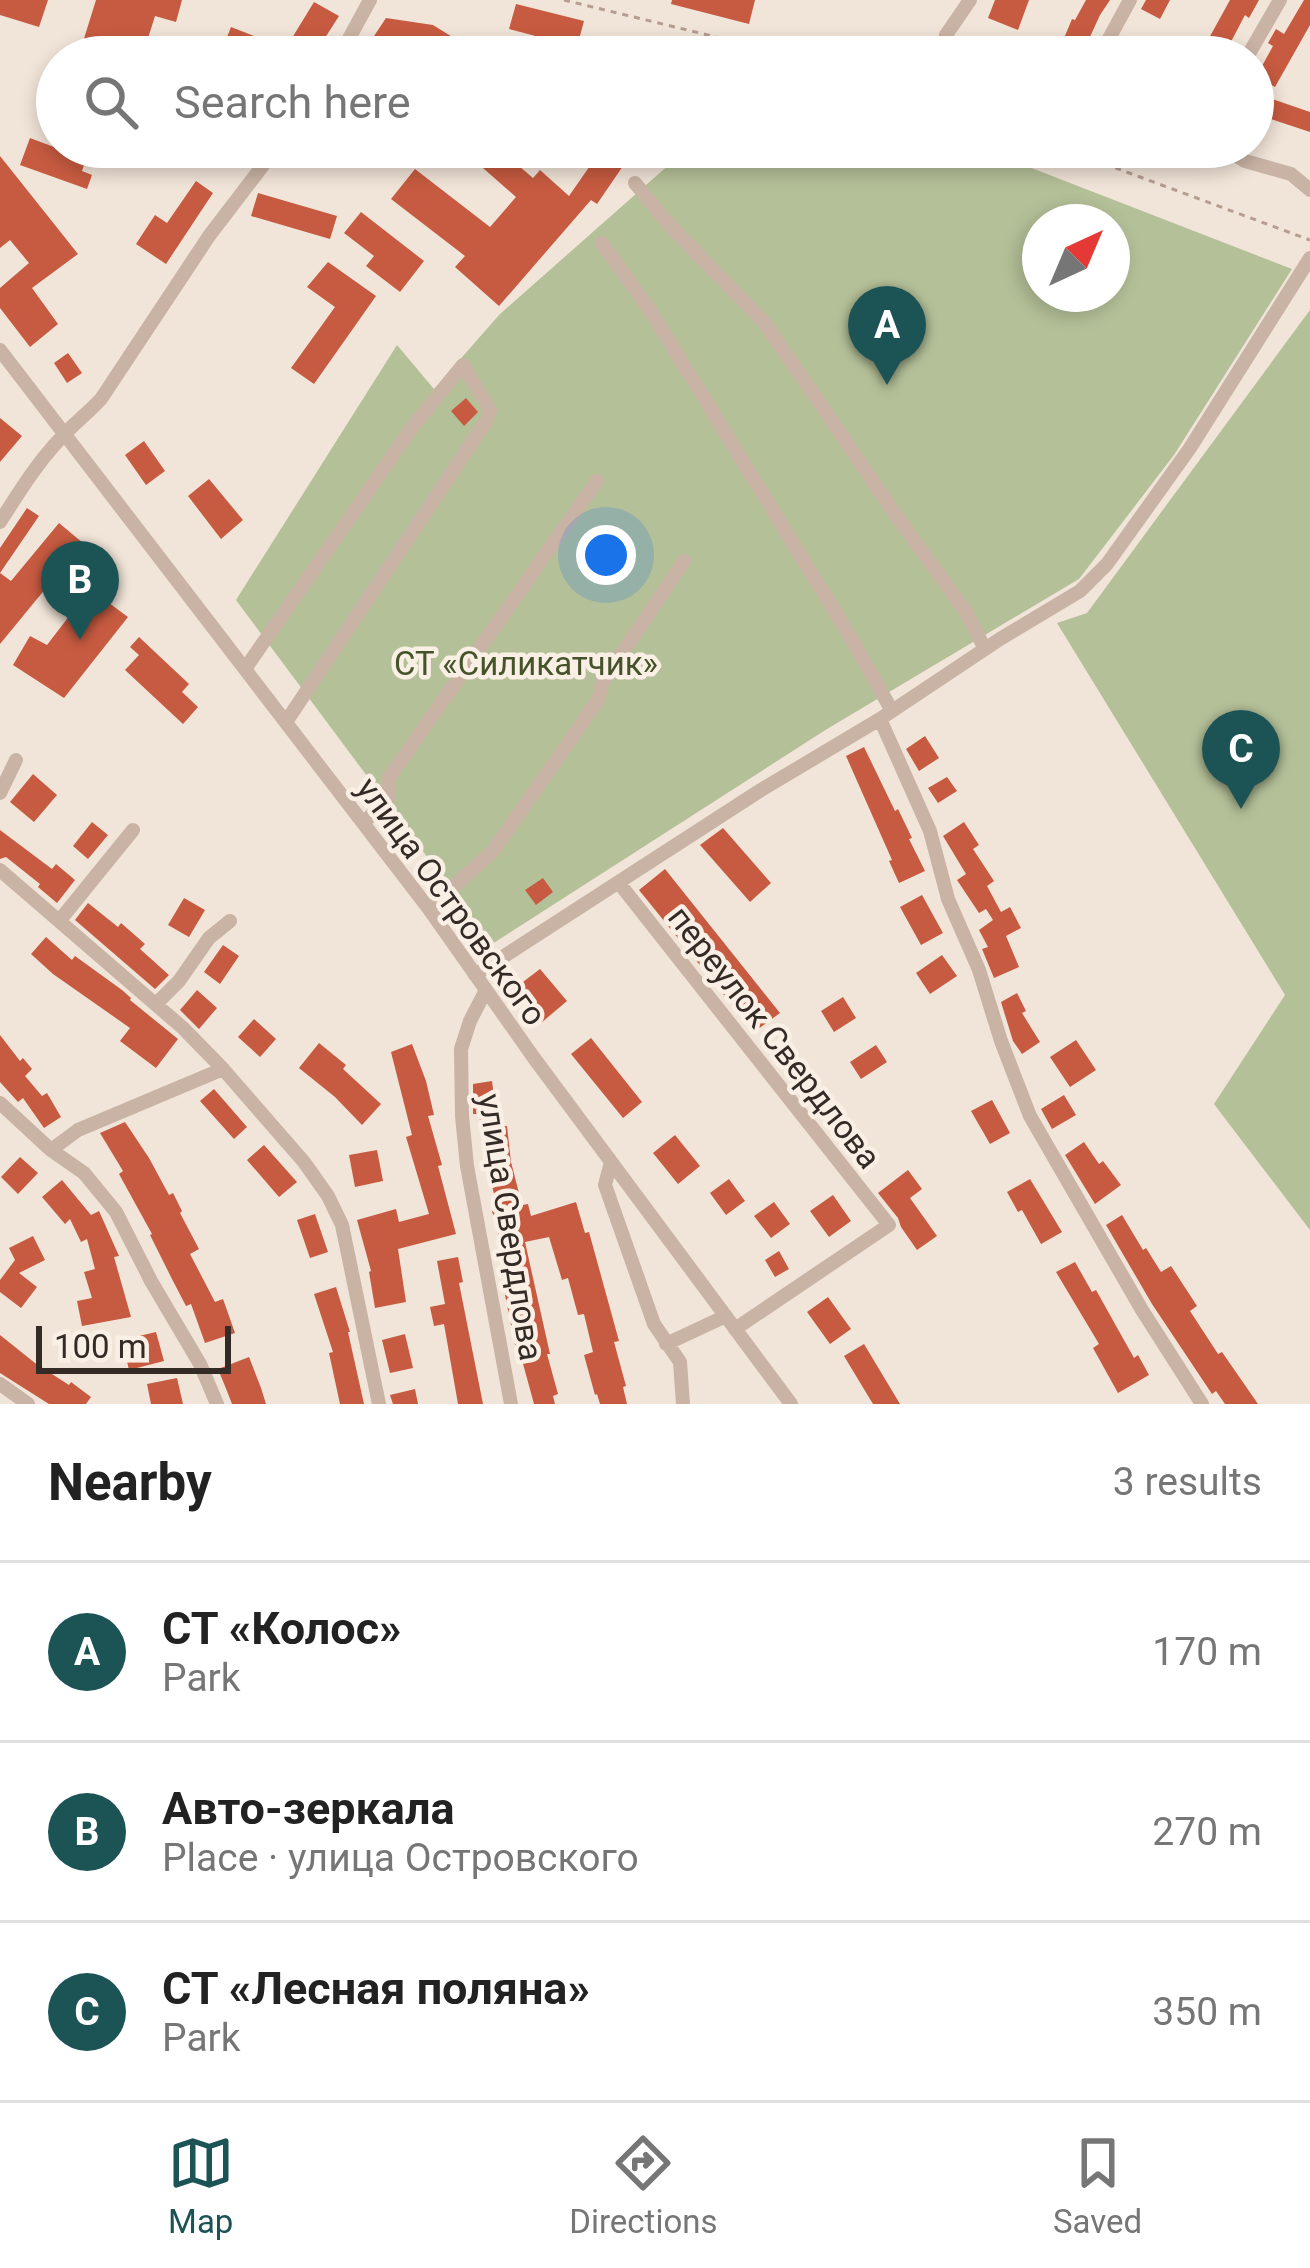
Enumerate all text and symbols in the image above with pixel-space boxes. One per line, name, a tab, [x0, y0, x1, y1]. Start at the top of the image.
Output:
search box	[36, 36, 1274, 168]
icon: search	[78, 69, 144, 135]
text: Search here	[174, 76, 411, 129]
north arrow	[1022, 204, 1130, 312]
pin: A	[848, 286, 926, 385]
your location	[576, 525, 636, 585]
pin: B	[41, 541, 119, 640]
park label: СТ «Силикатчик»	[394, 644, 658, 683]
pin: C	[1202, 710, 1280, 809]
street label: улица Островского	[349, 770, 555, 1033]
street label: переулок Свердлова	[660, 898, 889, 1176]
street label: улица Свердлова	[470, 1091, 551, 1363]
scale bar	[36, 1320, 231, 1373]
text: 100 m	[54, 1327, 147, 1366]
text: Nearby	[48, 1453, 212, 1512]
text: 3 results	[1113, 1459, 1262, 1505]
text: СТ «Колос»	[162, 1602, 402, 1655]
text: A	[74, 1629, 100, 1675]
text: 170 m	[1152, 1629, 1262, 1675]
text: Park	[162, 1655, 241, 1701]
text: Авто-зеркала	[162, 1782, 455, 1835]
text: B	[75, 1809, 99, 1855]
text: 270 m	[1152, 1809, 1262, 1855]
text: Place · улица Островского	[162, 1835, 639, 1881]
text: СТ «Лесная поляна»	[162, 1962, 590, 2015]
text: C	[74, 1989, 100, 2035]
text: 350 m	[1152, 1989, 1262, 2035]
text: Park	[162, 2015, 241, 2061]
tab: Map	[168, 2130, 234, 2241]
tab: Directions	[569, 2130, 718, 2241]
tab: Saved	[1053, 2130, 1142, 2241]

